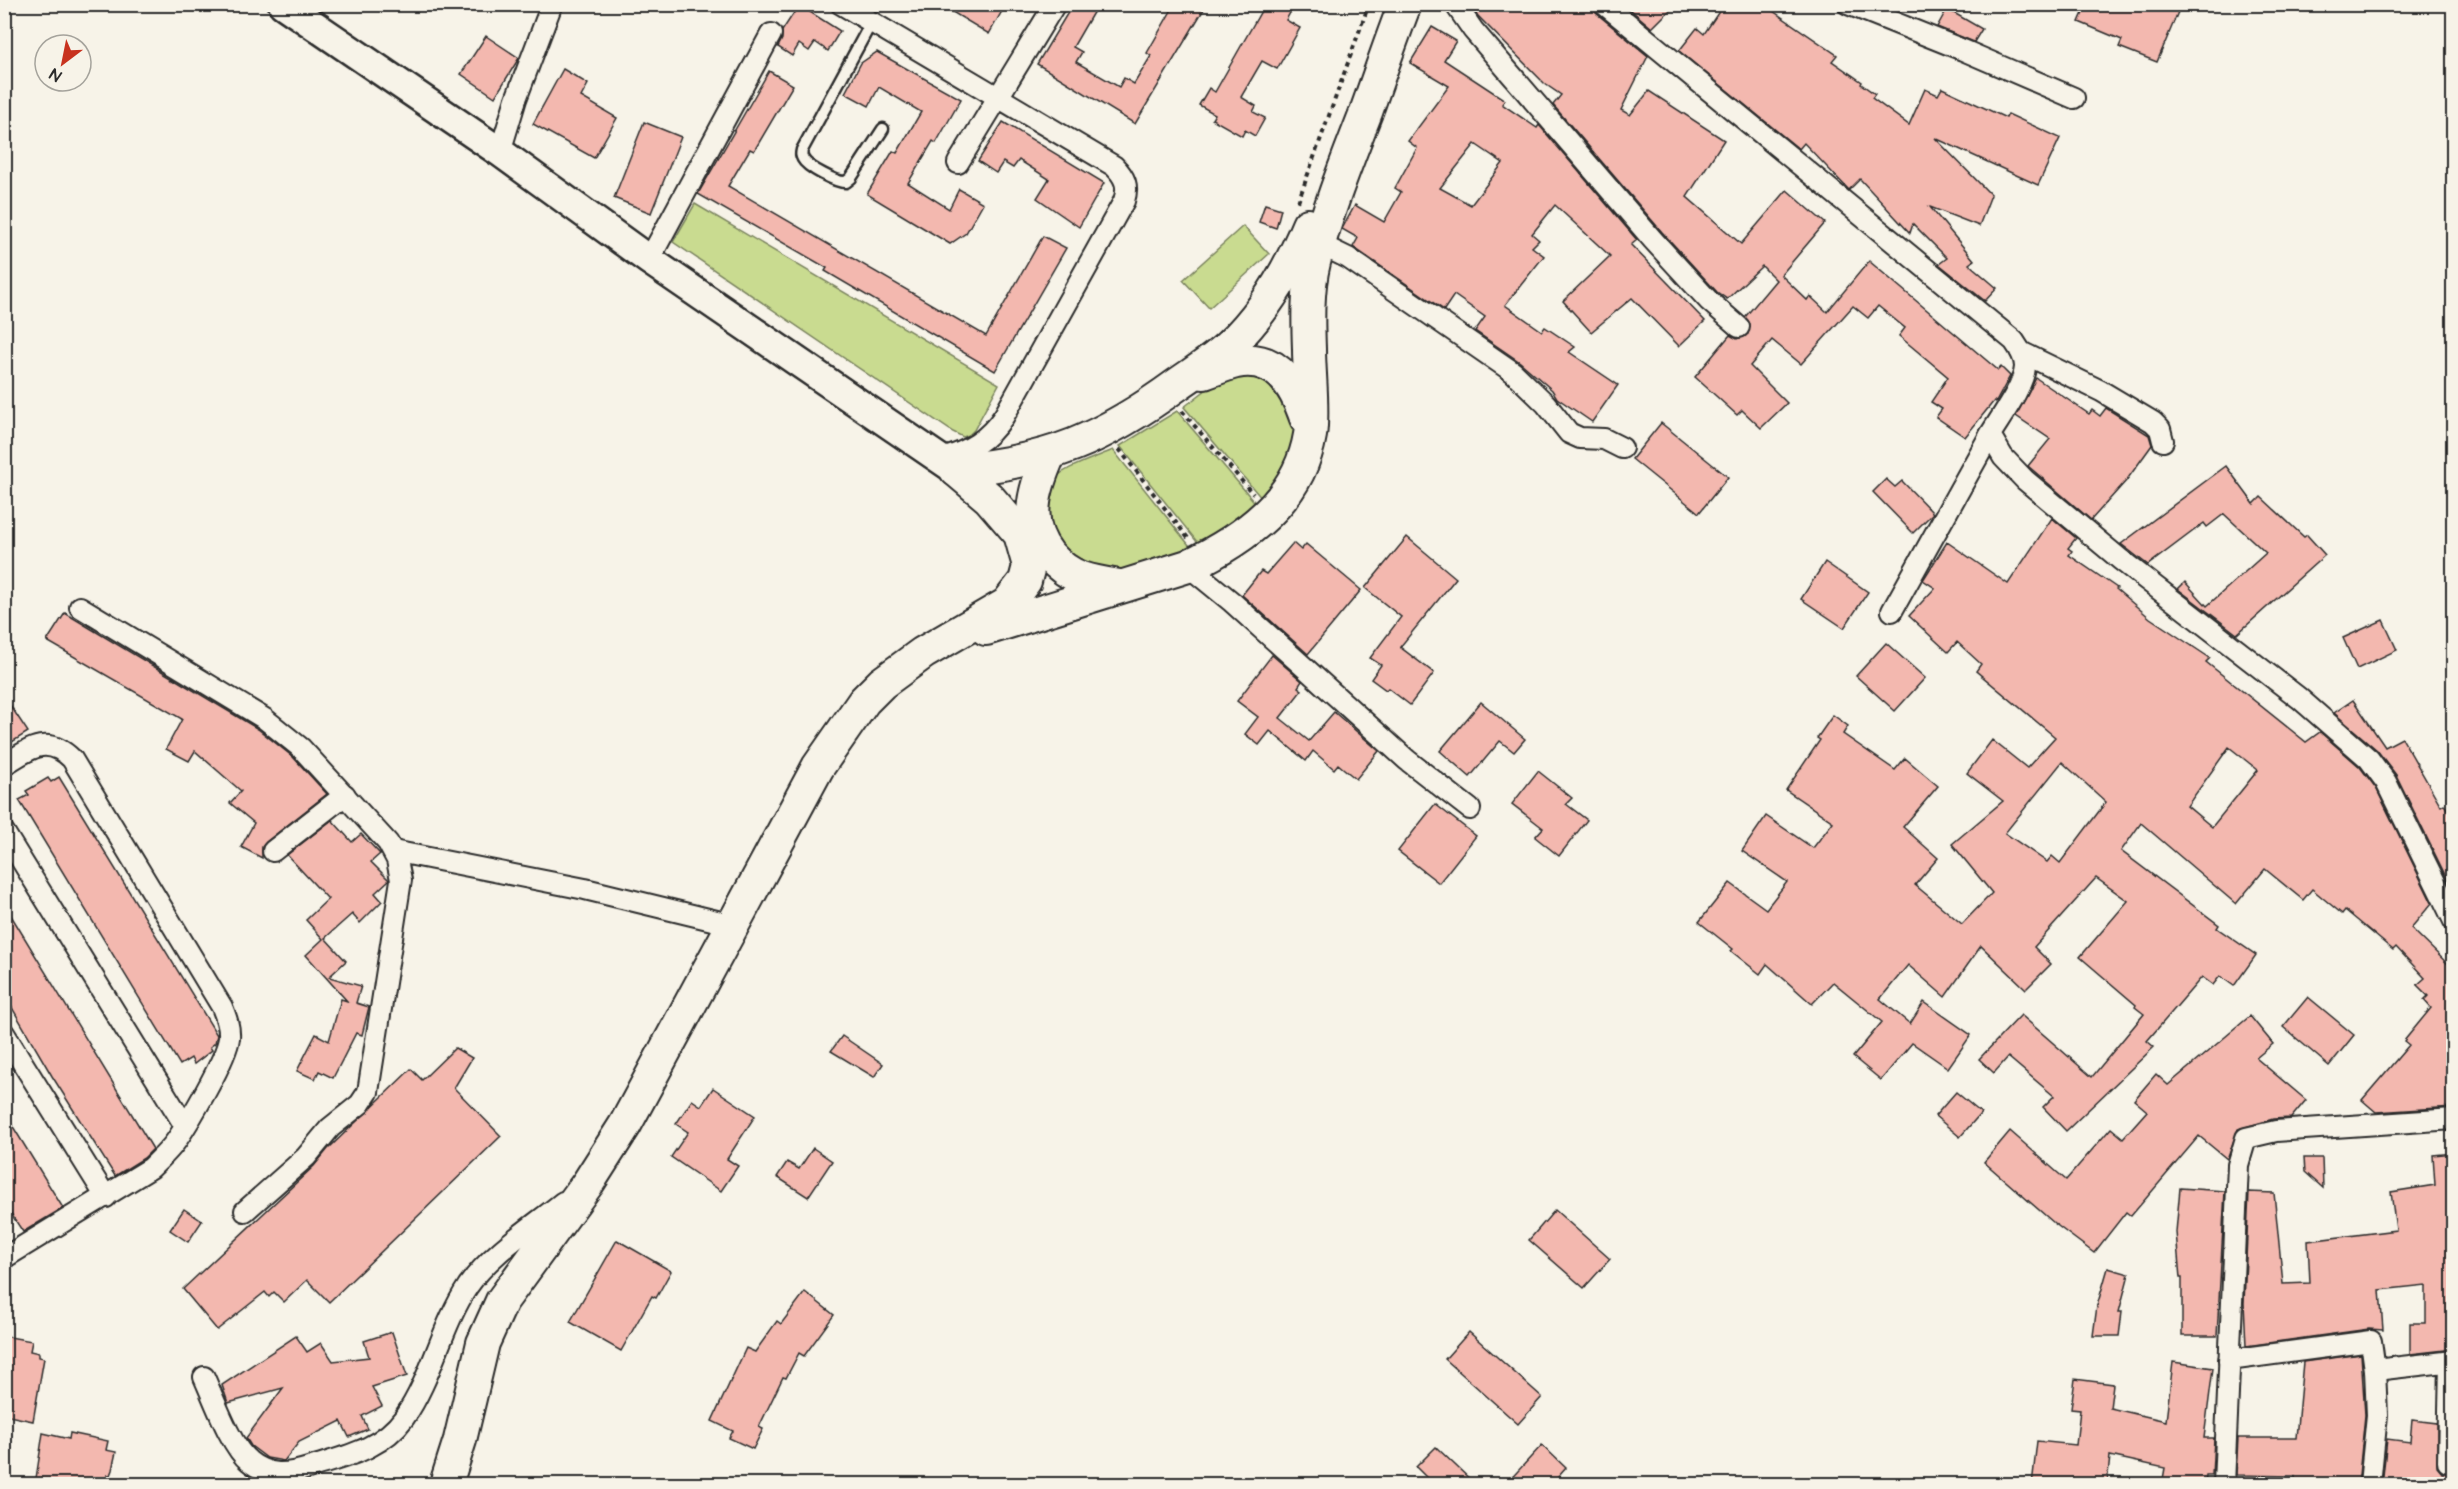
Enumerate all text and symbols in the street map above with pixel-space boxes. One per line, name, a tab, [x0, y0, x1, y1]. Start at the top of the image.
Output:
north arrow	[33, 33, 93, 93]
text: N	[45, 63, 66, 87]

